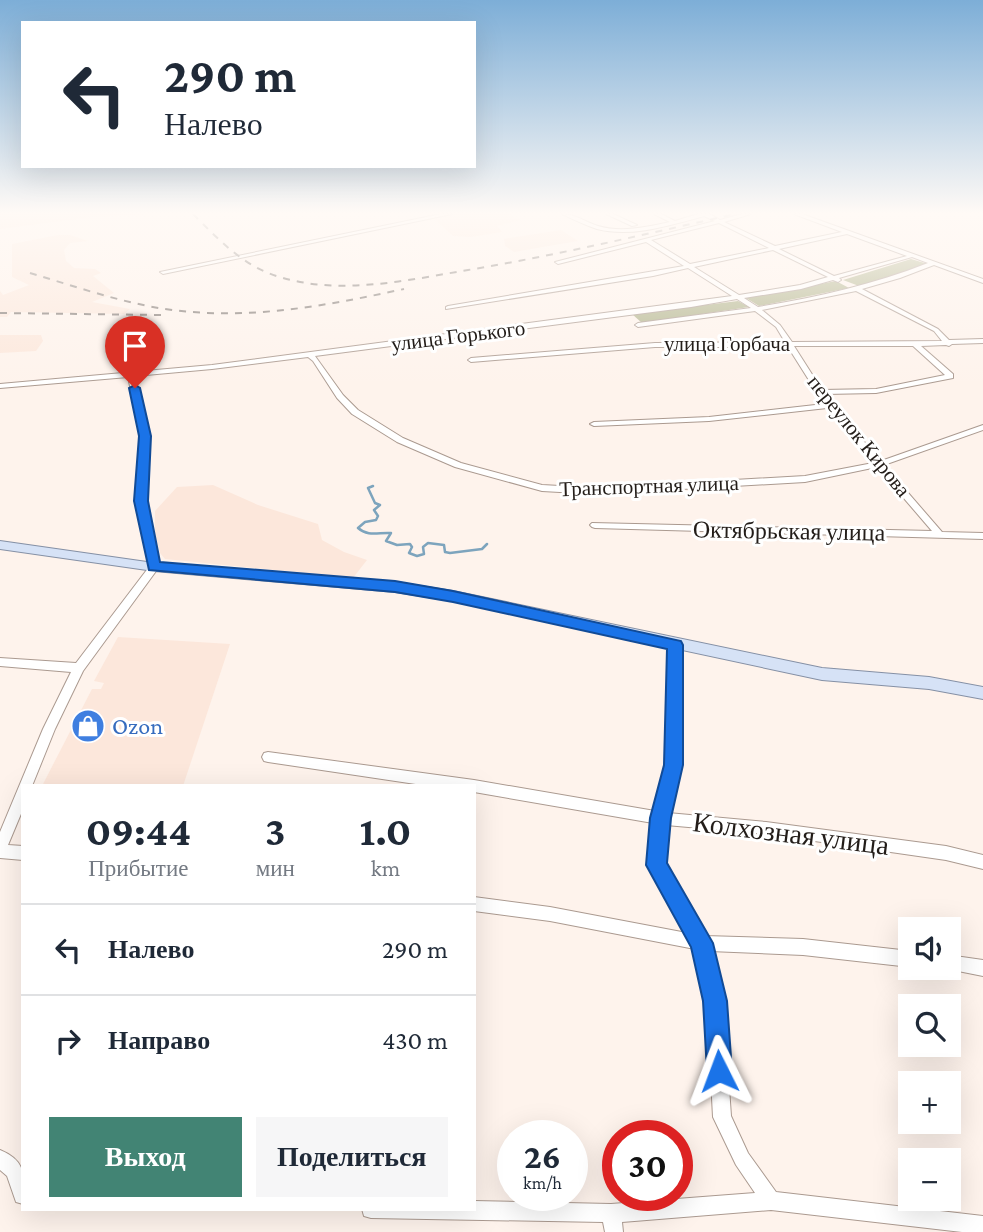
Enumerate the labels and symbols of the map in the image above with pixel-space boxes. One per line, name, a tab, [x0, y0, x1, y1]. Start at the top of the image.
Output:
pin	[105, 316, 165, 388]
street label: улица Горького	[390, 316, 526, 356]
street label: улица Горбача	[664, 332, 791, 356]
street label: переулок Кирова	[803, 370, 916, 502]
street label: Транспортная улица	[559, 471, 740, 501]
street label: Октябрьская улица	[693, 515, 886, 546]
shop icon: Ozon	[69, 707, 107, 745]
place label: Ozon	[112, 712, 163, 739]
street label: Колхозная улица	[691, 806, 891, 861]
position arrow	[682, 1034, 756, 1108]
speed limit sign: 30	[602, 1120, 693, 1211]

